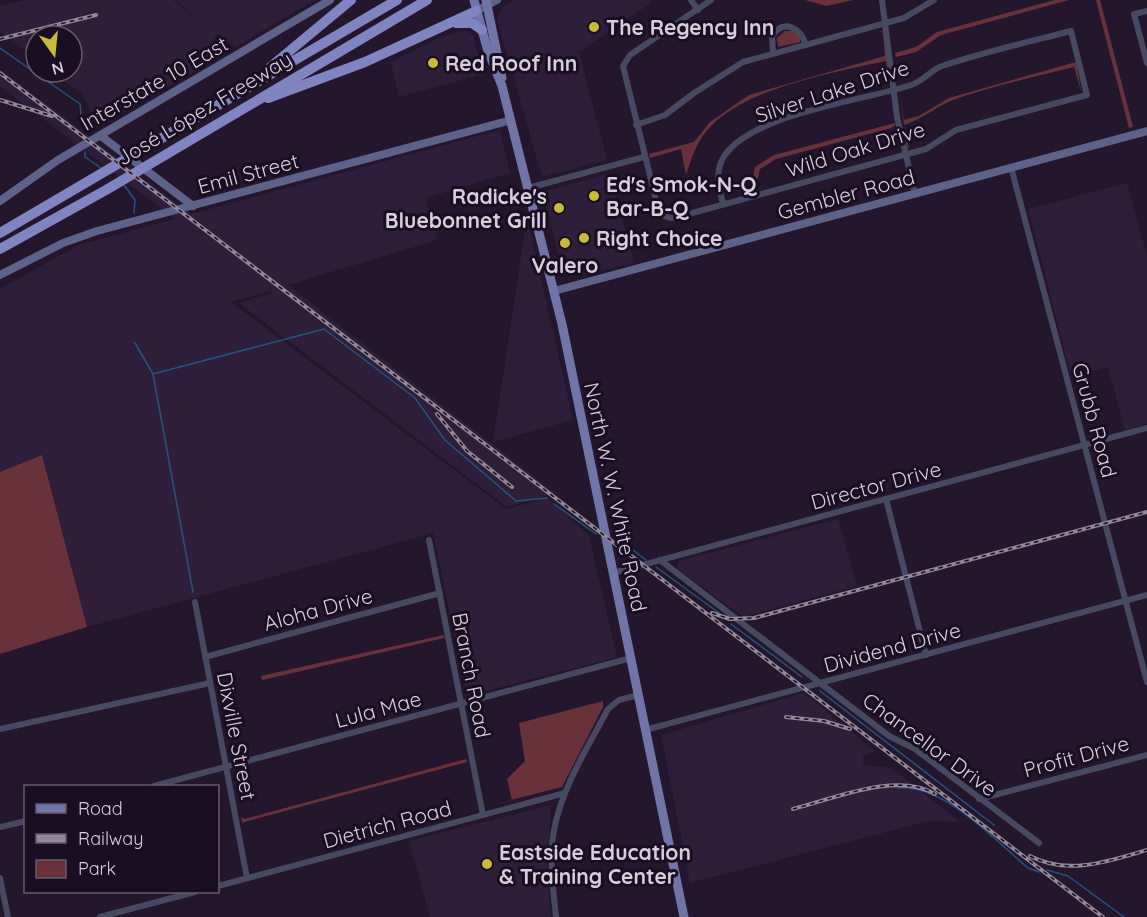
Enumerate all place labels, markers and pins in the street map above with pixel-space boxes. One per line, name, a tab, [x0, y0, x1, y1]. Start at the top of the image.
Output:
place label: The Regency Inn	[606, 14, 774, 40]
marker: The Regency Inn	[587, 20, 601, 34]
place label: Red Roof Inn	[445, 50, 577, 76]
marker: Red Roof Inn	[426, 56, 440, 70]
place label: Ed's Smok-N-Q Bar-B-Q	[606, 171, 758, 221]
place label: Radicke's Bluebonnet Grill	[385, 183, 547, 233]
marker: Ed's Smok-N-Q Bar-B-Q	[587, 189, 601, 203]
marker: Radicke's Bluebonnet Grill	[552, 201, 566, 215]
place label: Right Choice	[596, 225, 722, 251]
marker: Right Choice	[577, 231, 591, 245]
marker: Valero	[558, 236, 572, 250]
place label: Valero	[532, 252, 598, 278]
place label: Eastside Education & Training Center	[499, 839, 691, 889]
marker: Eastside Education & Training Center	[480, 857, 494, 871]

